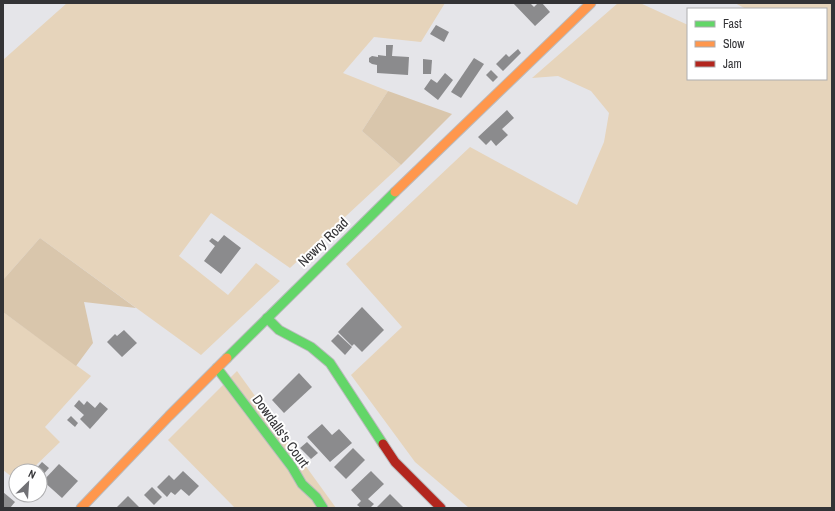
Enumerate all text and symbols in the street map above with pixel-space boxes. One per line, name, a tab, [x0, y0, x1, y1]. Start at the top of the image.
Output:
legend	[687, 8, 827, 80]
text: Fast	[723, 16, 742, 32]
text: Slow	[723, 36, 745, 52]
text: Jam	[723, 56, 742, 72]
street label: Newry Road	[294, 214, 352, 270]
street label: Dowdalls's Court	[249, 391, 313, 471]
north arrow	[8, 463, 48, 503]
text: N	[26, 466, 38, 482]

